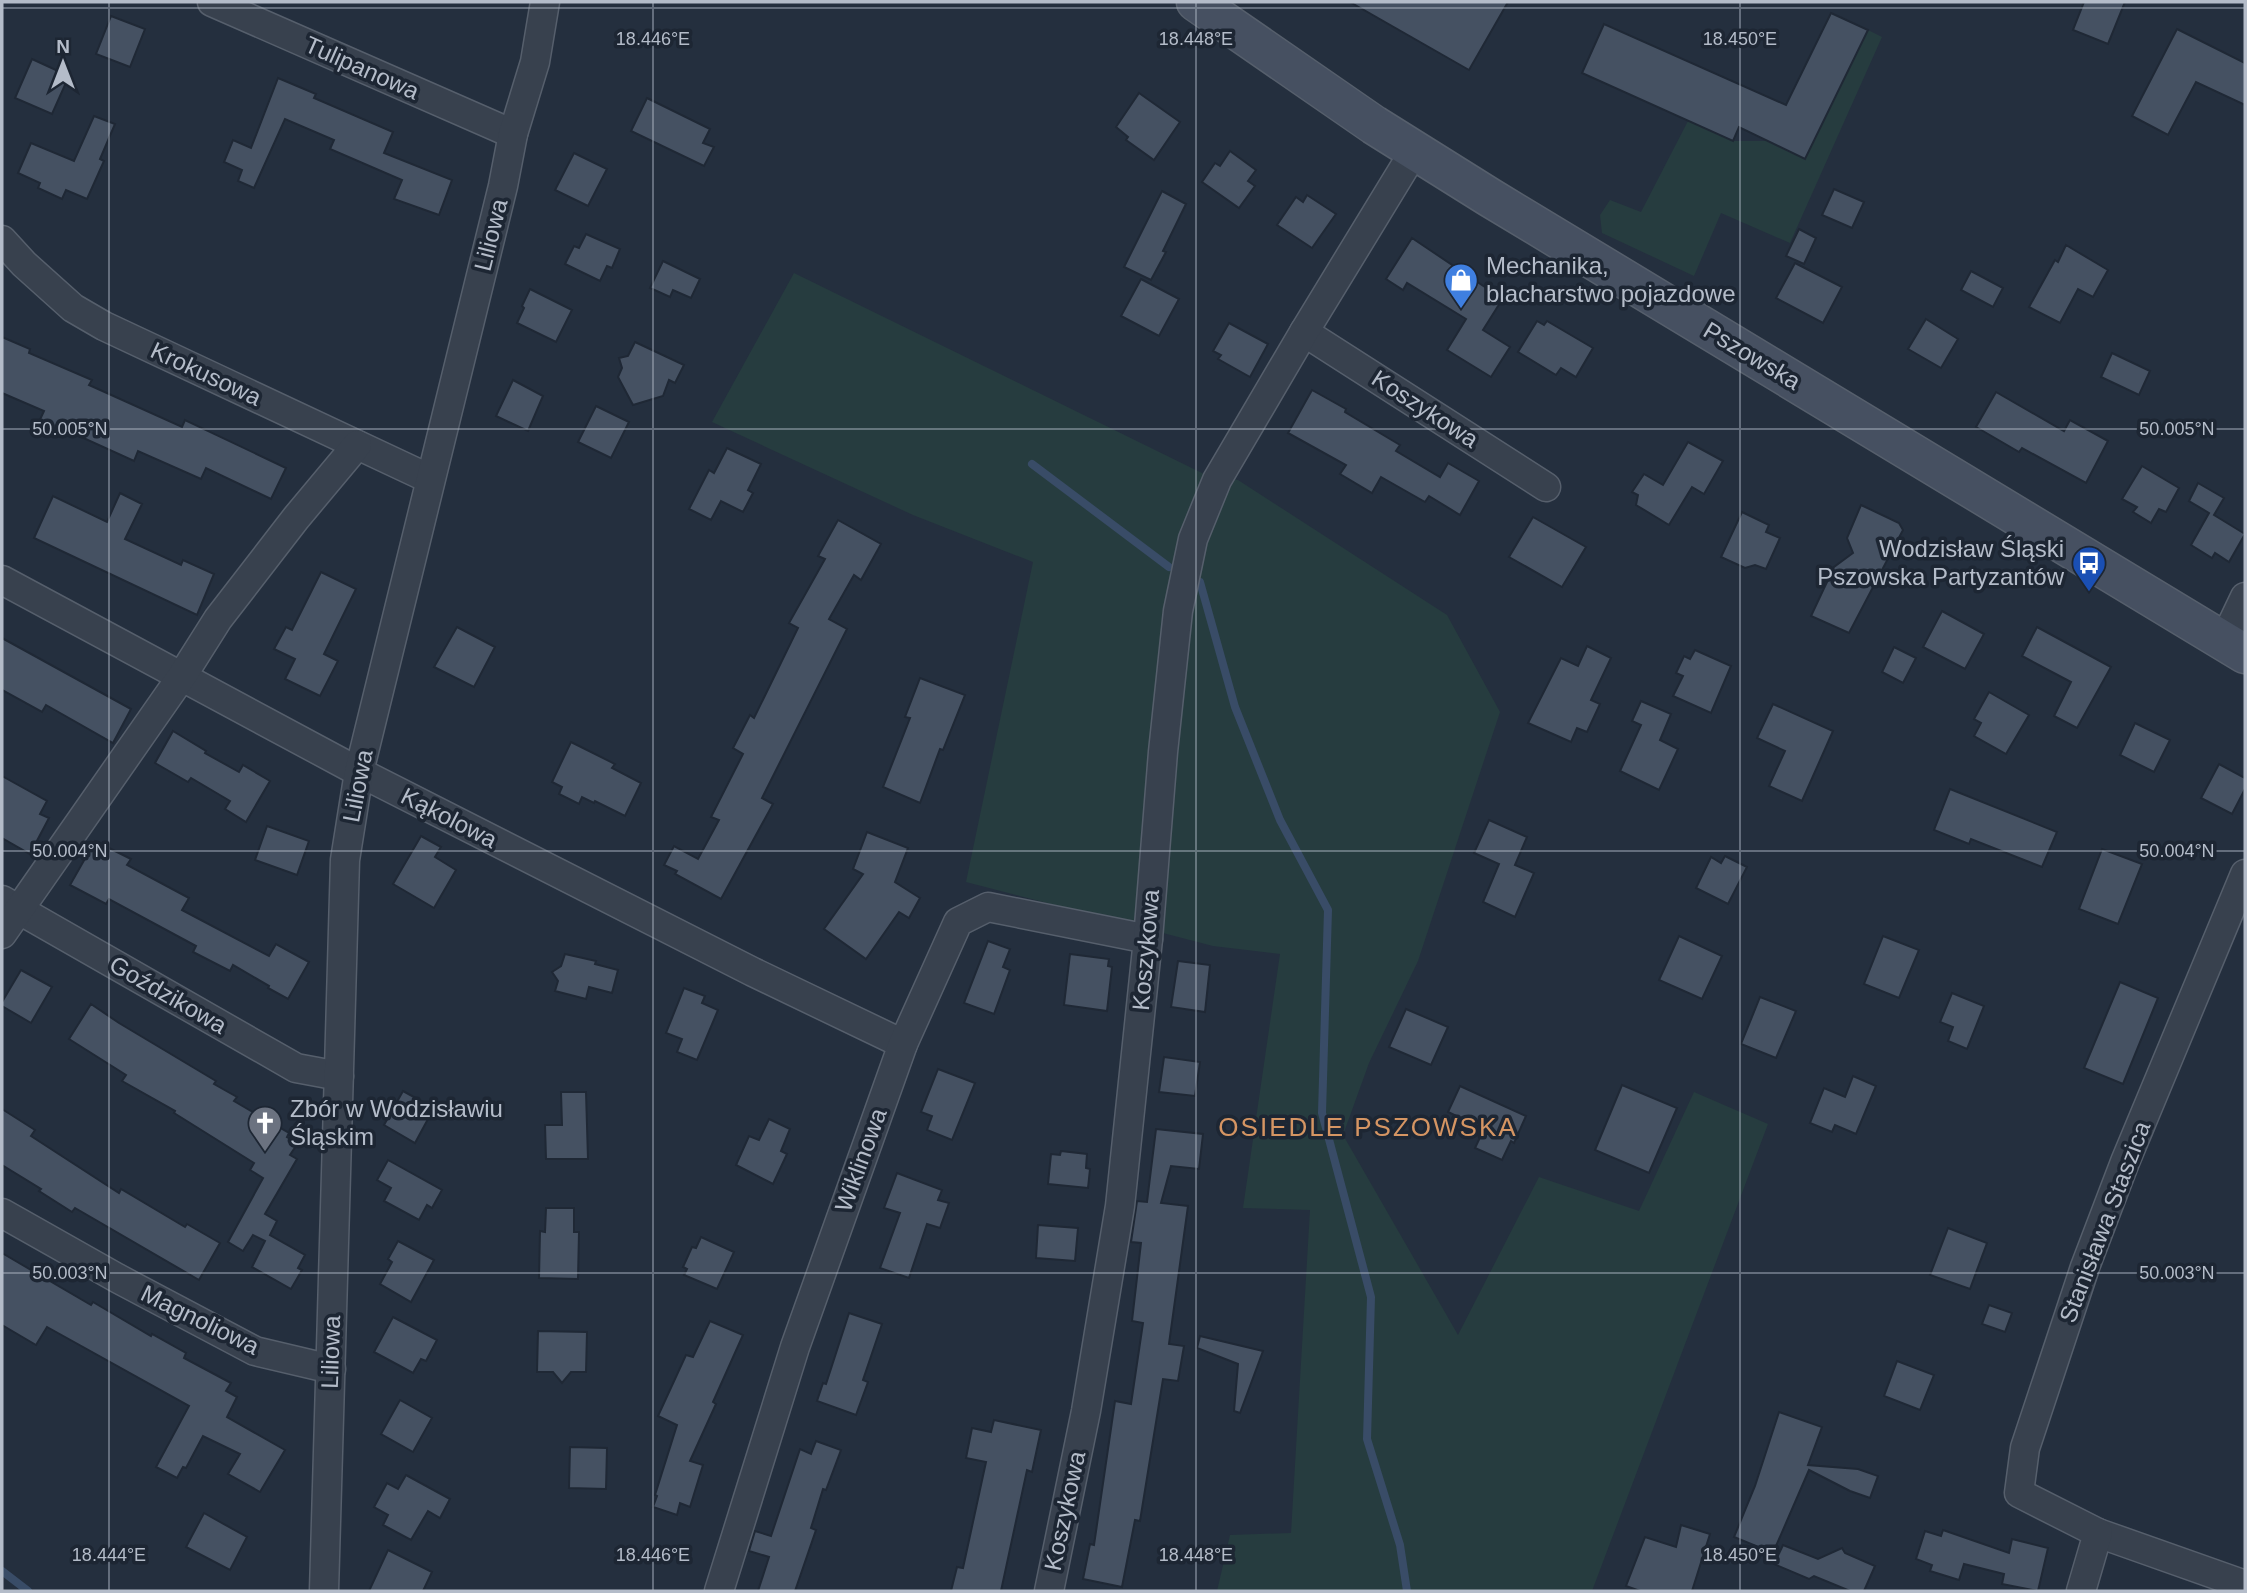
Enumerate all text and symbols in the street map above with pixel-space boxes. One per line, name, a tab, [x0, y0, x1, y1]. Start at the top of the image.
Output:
north arrow	[28, 28, 98, 98]
text: 18.446°E	[616, 29, 690, 49]
text: 18.448°E	[1159, 29, 1233, 49]
text: 18.450°E	[1703, 29, 1777, 49]
street label: Tulipanowa	[301, 30, 424, 105]
text: N	[56, 36, 70, 57]
street label: Liliowa	[469, 195, 513, 274]
place label: Mechanika, blacharstwo pojazdowe	[1486, 252, 1735, 307]
shop icon: Mechanika, blacharstwo pojazdowe	[1442, 261, 1480, 310]
street label: Pszowska	[1699, 316, 1806, 395]
street label: Krokusowa	[147, 336, 266, 411]
street label: Koszykowa	[1367, 364, 1484, 453]
text: 50.005°N	[32, 419, 108, 439]
text: 50.005°N	[2139, 419, 2215, 439]
place label: Wodzisław Śląski Pszowska Partyzantów	[1817, 535, 2065, 590]
bus stop icon: Wodzisław Śląski Pszowska Partyzantów	[2070, 544, 2108, 593]
street label: Liliowa	[337, 747, 378, 824]
street label: Kąkolowa	[397, 782, 502, 854]
text: 50.004°N	[32, 841, 108, 861]
text: 50.004°N	[2139, 841, 2215, 861]
street label: Koszykowa	[1127, 888, 1164, 1012]
street label: Goździkowa	[105, 950, 232, 1039]
place label: Zbór w Wodzisławiu Śląskim	[290, 1095, 503, 1150]
church icon: Zbór w Wodzisławiu Śląskim	[246, 1104, 284, 1153]
street label: Wiklinowa	[829, 1104, 892, 1215]
district label: OSIEDLE PSZOWSKA	[1218, 1112, 1518, 1142]
street label: Stanisława Staszica	[2054, 1117, 2156, 1326]
text: 50.003°N	[32, 1263, 108, 1283]
text: 50.003°N	[2139, 1263, 2215, 1283]
street label: Magnoliowa	[137, 1279, 264, 1360]
street label: Liliowa	[316, 1314, 345, 1389]
street label: Koszykowa	[1039, 1448, 1090, 1573]
text: 18.444°E	[72, 1545, 146, 1565]
text: 18.446°E	[616, 1545, 690, 1565]
text: 18.448°E	[1159, 1545, 1233, 1565]
text: 18.450°E	[1703, 1545, 1777, 1565]

